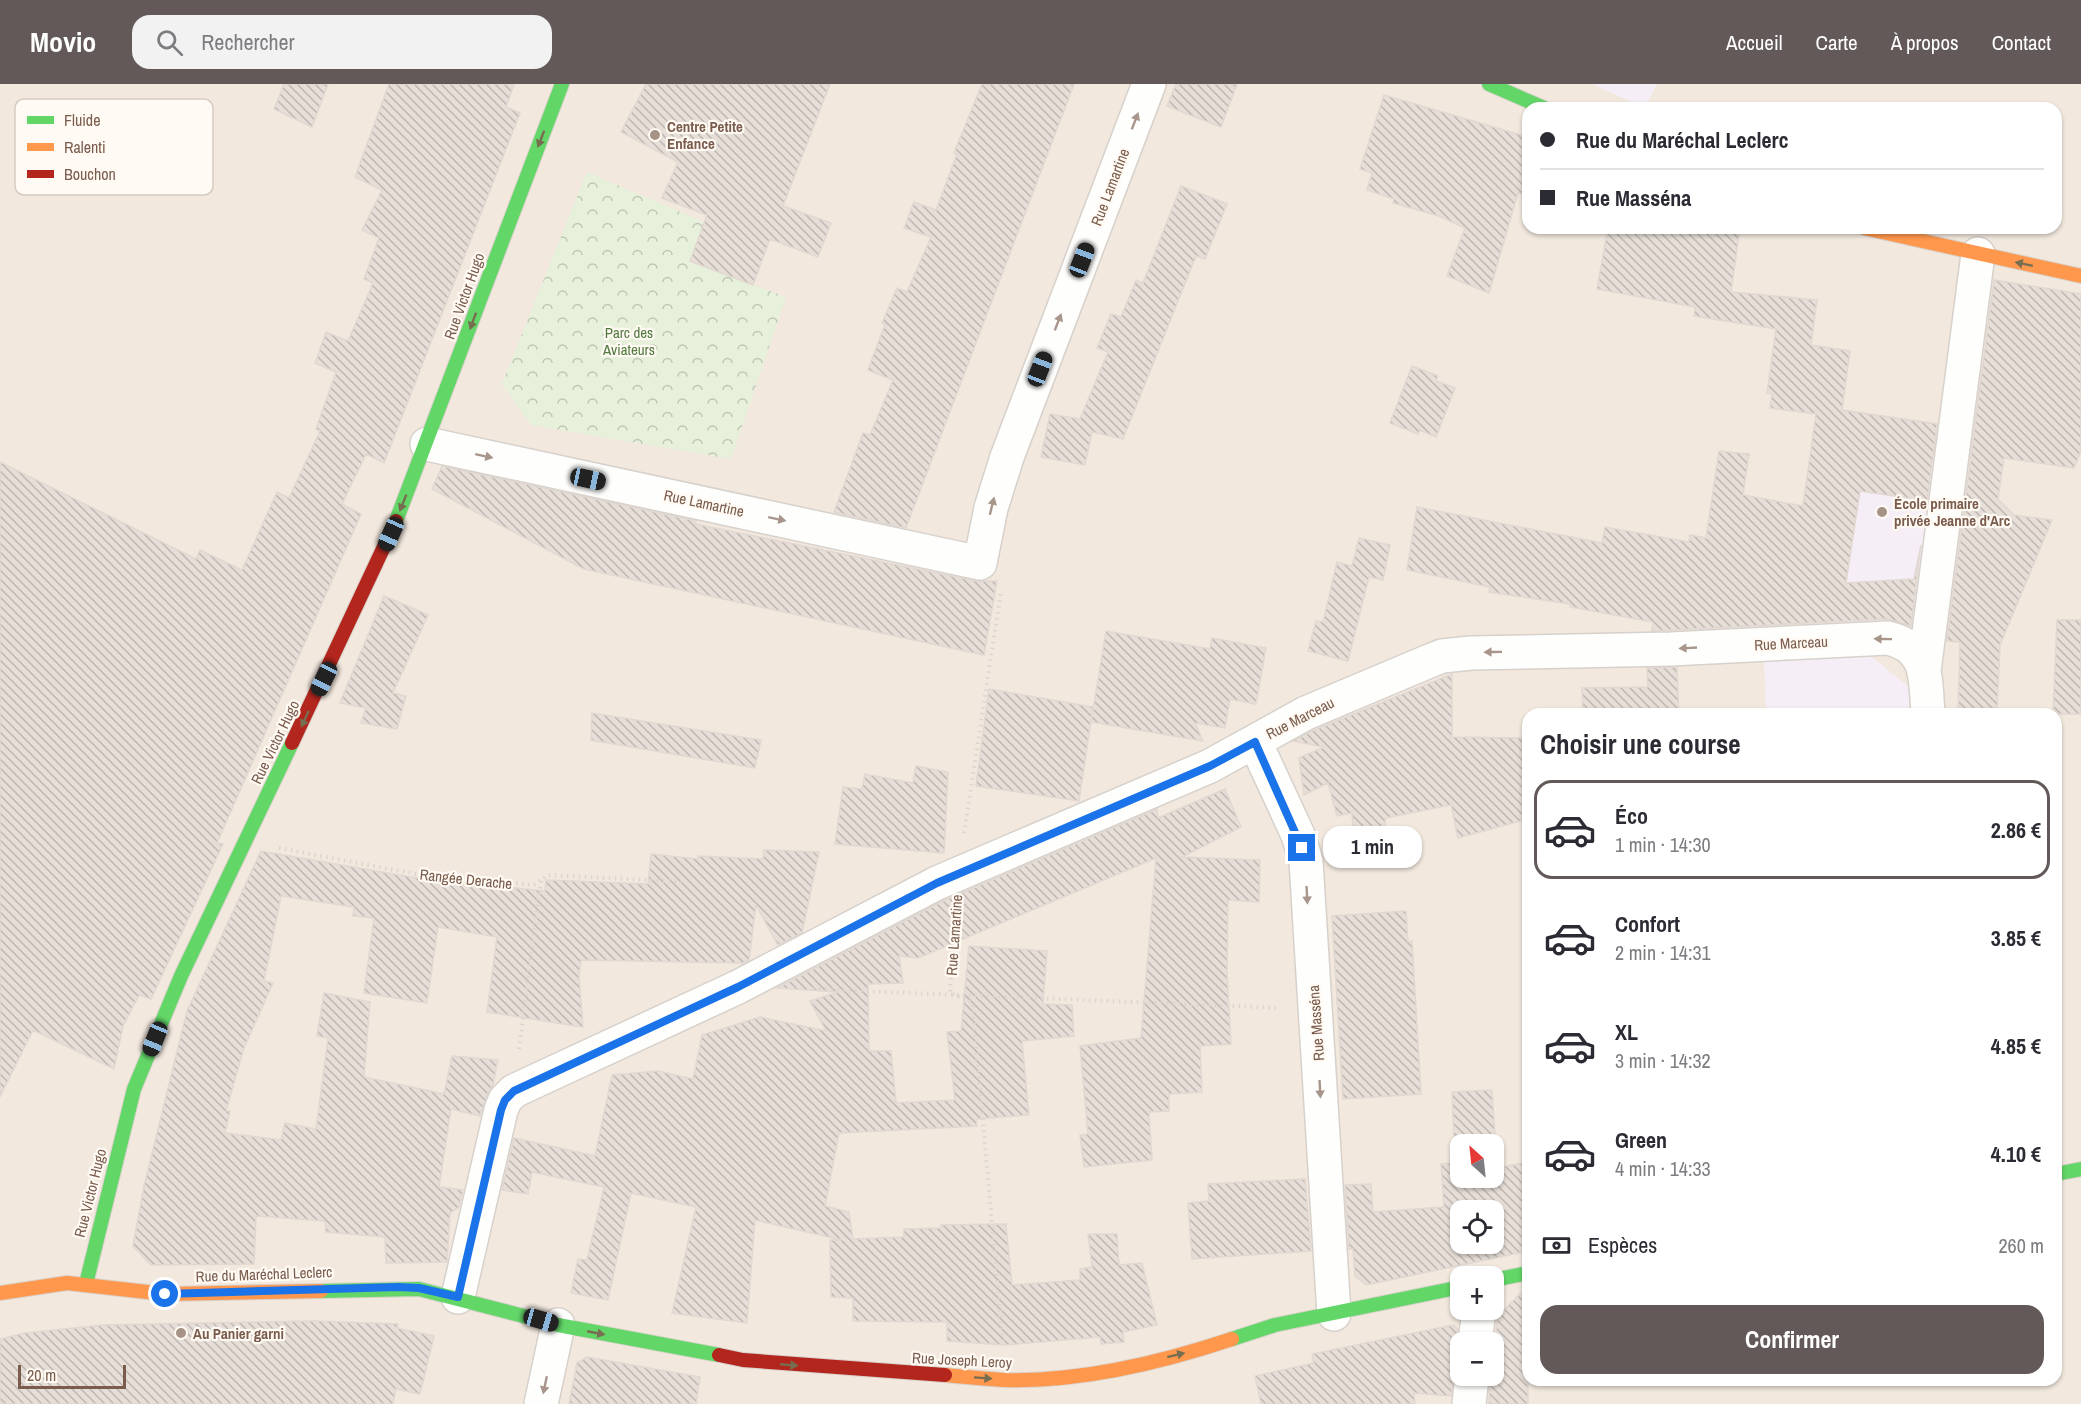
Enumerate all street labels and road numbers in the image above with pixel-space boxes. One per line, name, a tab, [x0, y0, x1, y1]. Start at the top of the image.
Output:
street label: Rue Lamartine	[1086, 145, 1134, 229]
street label: Rue Victor Hugo	[439, 250, 489, 342]
street label: Rue Lamartine	[662, 484, 746, 522]
street label: Rue Marceau	[1754, 631, 1828, 655]
street label: Rue Marceau	[1262, 692, 1338, 744]
street label: Rue Victor Hugo	[246, 696, 304, 787]
street label: Rangée Derache	[419, 864, 513, 894]
street label: Rue Lamartine	[941, 894, 967, 976]
street label: Rue Masséna	[1303, 984, 1329, 1062]
street label: Rue Victor Hugo	[69, 1146, 111, 1240]
street label: Rue du Maréchal Leclerc	[195, 1261, 333, 1287]
street label: Rue Joseph Leroy	[912, 1347, 1013, 1373]

